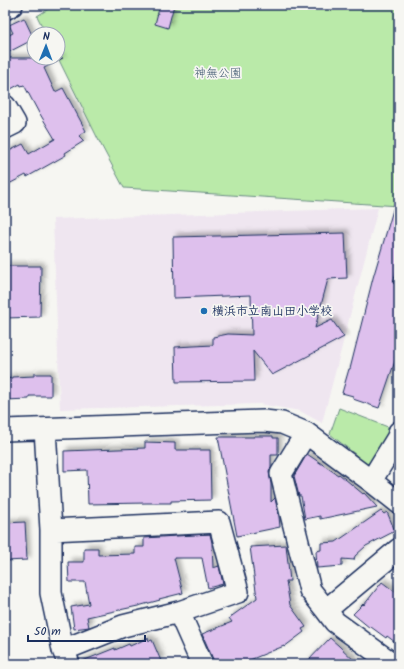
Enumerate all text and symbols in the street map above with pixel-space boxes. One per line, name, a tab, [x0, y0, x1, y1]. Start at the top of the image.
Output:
north arrow	[26, 26, 66, 66]
text: N	[43, 28, 50, 46]
park label: 神無公園	[194, 64, 242, 83]
place label: 横浜市立南山田小学校	[212, 302, 332, 321]
marker: 横浜市立南山田小学校	[199, 306, 209, 316]
scale bar	[28, 617, 145, 643]
text: 50 m	[34, 622, 61, 641]

